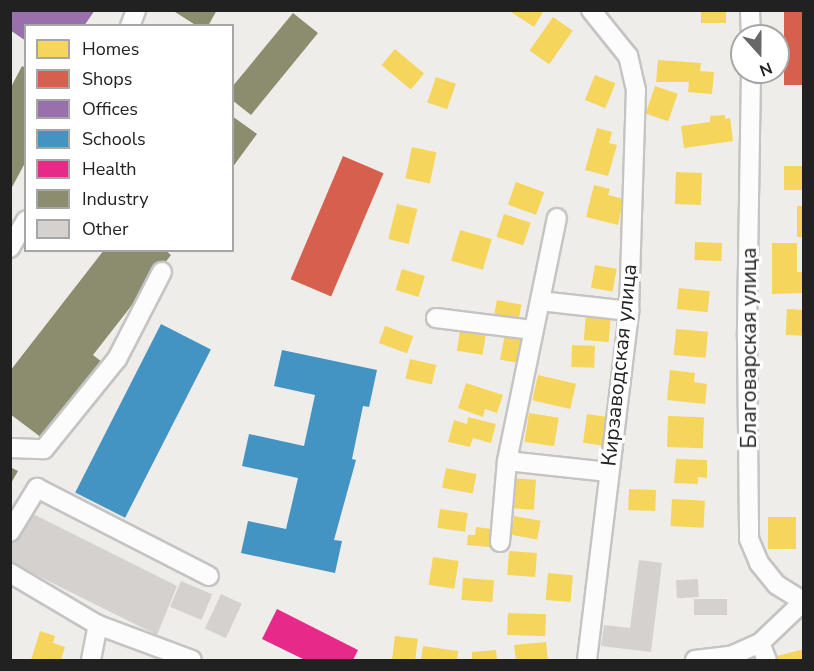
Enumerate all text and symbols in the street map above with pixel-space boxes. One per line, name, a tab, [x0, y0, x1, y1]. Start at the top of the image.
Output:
legend	[24, 24, 234, 252]
north arrow	[730, 24, 790, 84]
text: Homes	[82, 37, 139, 61]
text: N	[756, 57, 775, 81]
text: Shops	[82, 67, 132, 91]
text: Offices	[82, 97, 138, 121]
text: Schools	[82, 127, 146, 151]
text: Health	[82, 157, 137, 181]
text: Industry	[82, 187, 149, 211]
text: Other	[82, 217, 128, 241]
street label: Благоварская улица	[736, 247, 762, 449]
street label: Кирзаводская улица	[596, 263, 642, 467]

